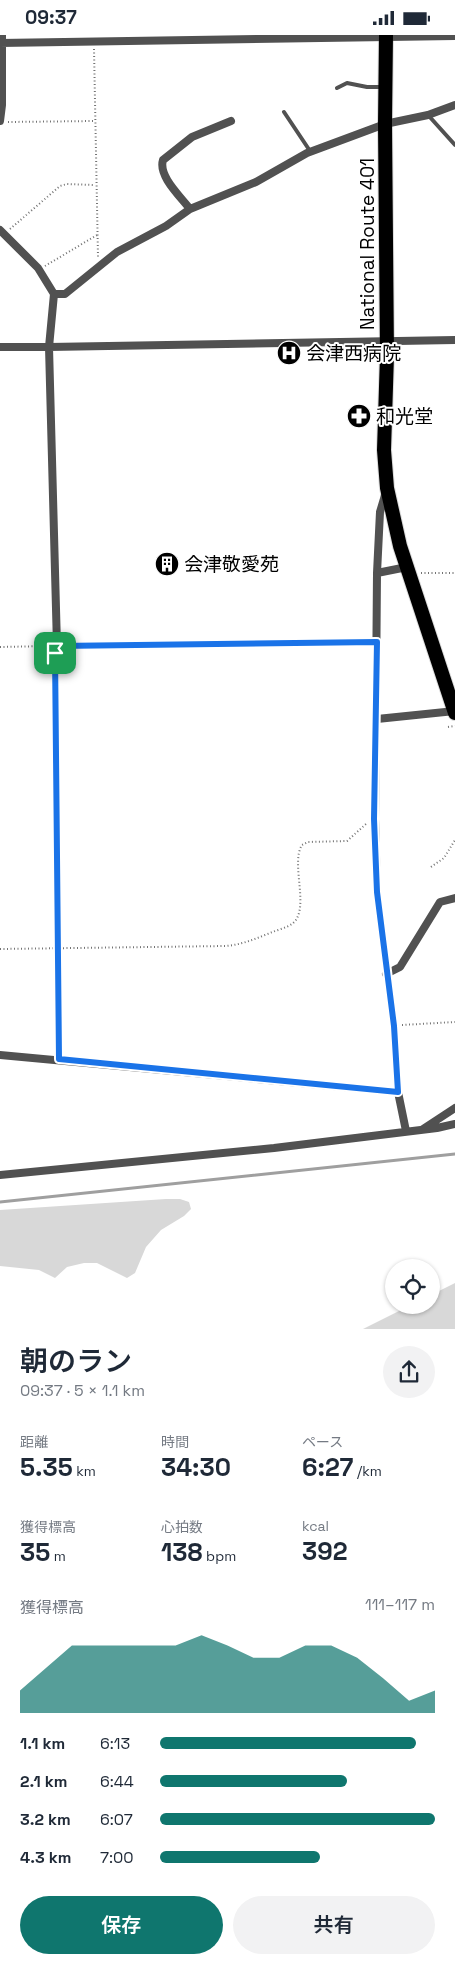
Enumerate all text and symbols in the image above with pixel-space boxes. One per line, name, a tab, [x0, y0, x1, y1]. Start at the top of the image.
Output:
text: 09:37	[25, 5, 77, 30]
street label: National Route 401	[355, 158, 380, 330]
hospital icon: 会津西病院	[276, 340, 302, 366]
place label: 会津西病院	[306, 341, 401, 366]
pharmacy icon: 和光堂	[346, 403, 372, 429]
place label: 和光堂	[376, 404, 433, 429]
building icon: 会津敬愛苑	[154, 551, 180, 577]
place label: 会津敬愛苑	[184, 552, 279, 577]
pin	[34, 632, 76, 674]
icon: arrive	[41, 639, 69, 667]
map controls	[385, 1259, 440, 1314]
button: locate	[385, 1259, 440, 1314]
text: 朝のラン	[20, 1343, 132, 1379]
button: share	[383, 1346, 435, 1398]
text: 09:37 · 5 × 1.1 km	[20, 1380, 145, 1401]
text: 距離	[20, 1433, 48, 1451]
text: 時間	[161, 1433, 189, 1451]
text: ペース	[302, 1433, 343, 1451]
text: 5.35	[20, 1451, 73, 1483]
text: 34:30	[161, 1451, 231, 1483]
text: 6:27	[302, 1451, 353, 1483]
text: km	[73, 1462, 96, 1480]
text: /km	[353, 1462, 382, 1480]
text: kcal	[302, 1517, 329, 1535]
text: 獲得標高	[20, 1518, 76, 1536]
text: 心拍数	[161, 1518, 203, 1536]
text: 392	[302, 1535, 348, 1567]
text: 35	[20, 1536, 50, 1568]
text: 138	[161, 1536, 203, 1568]
text: m	[50, 1547, 66, 1565]
text: bpm	[203, 1547, 236, 1565]
text: 111–117 m	[365, 1594, 435, 1615]
text: 獲得標高	[20, 1597, 84, 1618]
text: 1.1 km	[20, 1733, 65, 1754]
text: 6:13	[100, 1733, 130, 1754]
text: 2.1 km	[20, 1771, 67, 1792]
text: 6:44	[100, 1771, 134, 1792]
text: 3.2 km	[20, 1809, 71, 1830]
text: 6:07	[100, 1809, 133, 1830]
text: 4.3 km	[20, 1847, 71, 1868]
text: 7:00	[100, 1847, 134, 1868]
button: 保存	[20, 1896, 223, 1954]
button: 共有	[233, 1896, 435, 1954]

